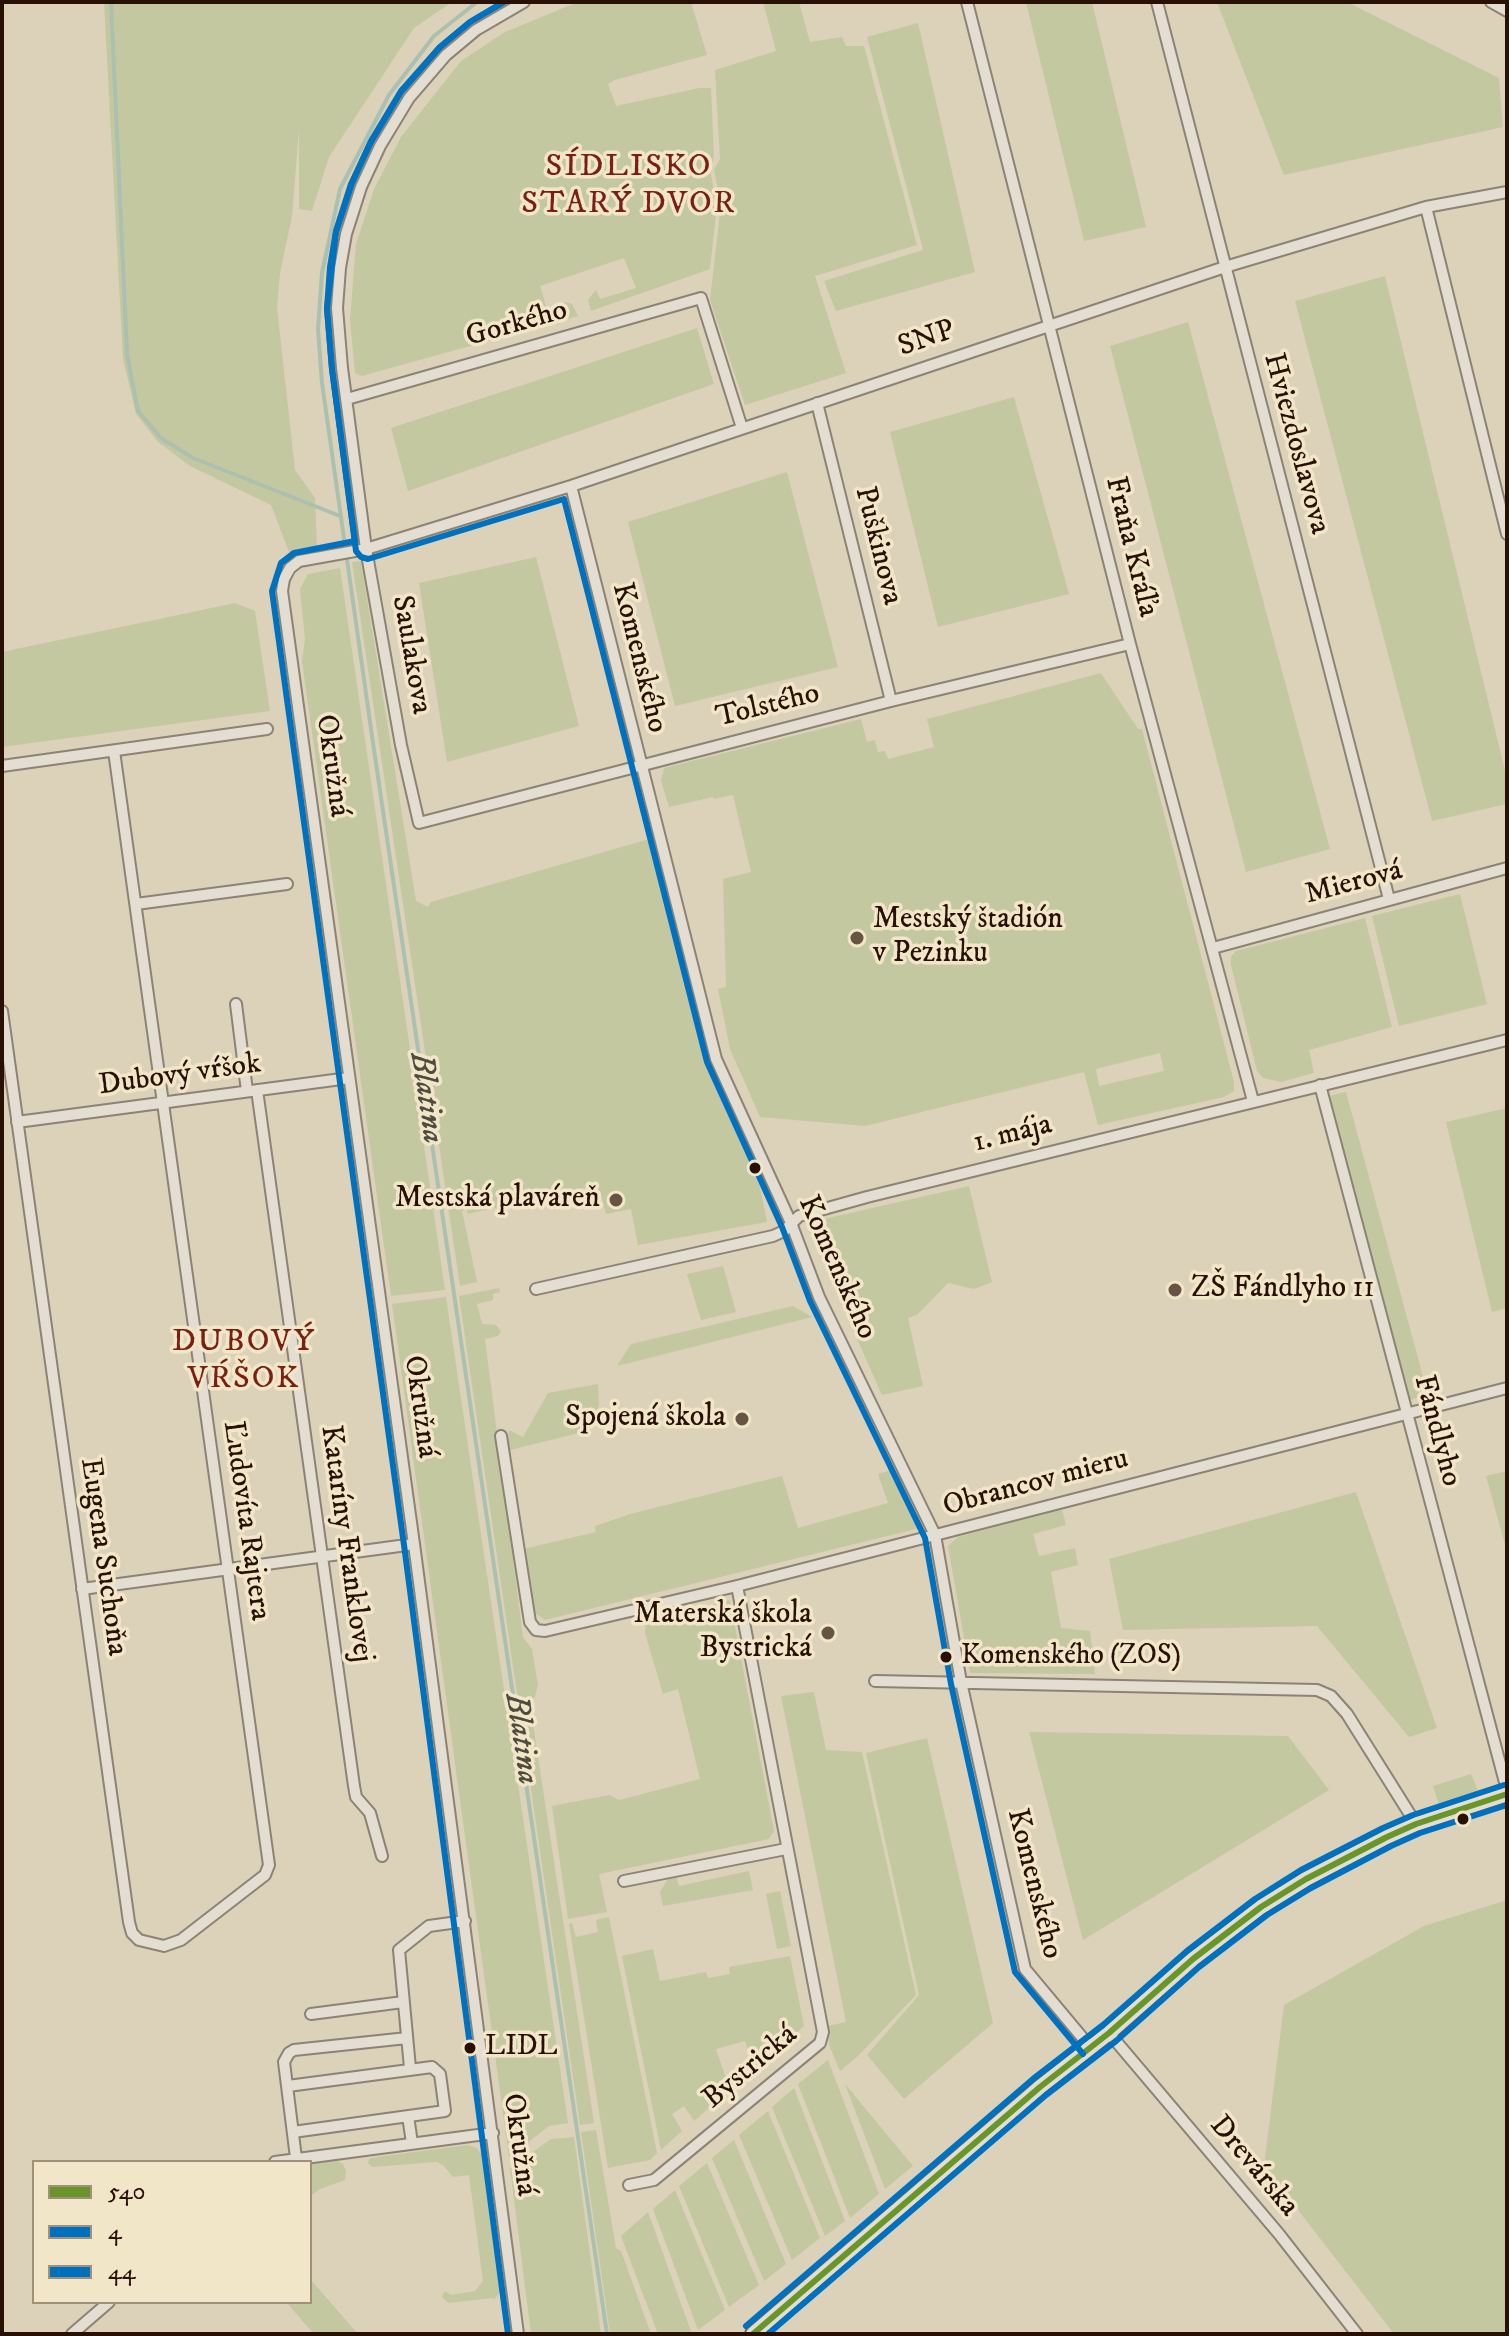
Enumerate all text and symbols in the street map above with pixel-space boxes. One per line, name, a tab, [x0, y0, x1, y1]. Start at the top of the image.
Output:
district label: SÍDLISKO STARÝ DVOR	[521, 149, 737, 224]
street label: Gorkého	[462, 293, 572, 357]
street label: SNP	[894, 314, 960, 366]
street label: Hviezdoslavova	[1254, 350, 1336, 538]
street label: Fraňa Kráľa	[1095, 473, 1165, 621]
street label: Puškinova	[845, 483, 909, 609]
street label: Komenského	[602, 579, 674, 737]
street label: Saulakova	[382, 593, 438, 717]
street label: Tolstého	[713, 677, 823, 737]
street label: Okružná	[306, 712, 356, 820]
street label: Mierová	[1301, 854, 1407, 914]
place label: Mestský štadión v Pezinku	[873, 903, 1063, 974]
marker: Mestský štadión v Pezinku	[848, 929, 866, 947]
street label: Dubový vŕšok	[97, 1047, 263, 1105]
water label: Blatina	[400, 1050, 450, 1146]
street label: 1. mája	[970, 1108, 1056, 1162]
unlabelled marker	[747, 1160, 763, 1176]
place label: Mestská plaváreň	[395, 1182, 600, 1218]
marker: Mestská plaváreň	[607, 1191, 625, 1209]
street label: Komenského	[788, 1191, 884, 1345]
place label: ZŠ Fándlyho 11	[1191, 1272, 1375, 1308]
marker: ZŠ Fándlyho 11	[1166, 1281, 1184, 1299]
district label: DUBOVÝ VŔŠOK	[172, 1324, 316, 1399]
street label: Okružná	[394, 1353, 444, 1461]
street label: Fándlyho	[1404, 1371, 1468, 1491]
place label: Spojená škola	[565, 1401, 726, 1437]
marker: Spojená škola	[733, 1410, 751, 1428]
street label: Ľudovíta Rajtera	[213, 1419, 277, 1623]
street label: Kataríny Franklovej	[311, 1423, 379, 1665]
street label: Obrancov mieru	[939, 1442, 1133, 1526]
street label: Eugena Suchoňa	[70, 1456, 134, 1658]
place label: Materská škola Bystrická	[634, 1598, 812, 1668]
marker: Materská škola Bystrická	[819, 1624, 837, 1642]
place label: Komenského (ZOS)	[961, 1640, 1181, 1674]
marker: Komenského (ZOS)	[938, 1649, 954, 1665]
water label: Blatina	[495, 1691, 545, 1787]
street label: Komenského	[997, 1805, 1069, 1963]
unlabelled marker	[1455, 1811, 1471, 1827]
street label: Bystrická	[696, 2018, 806, 2118]
place label: LIDL	[485, 2031, 557, 2065]
marker: LIDL	[462, 2040, 478, 2056]
street label: Okružná	[493, 2091, 543, 2199]
street label: Drevárska	[1200, 2109, 1306, 2225]
legend	[32, 2160, 312, 2304]
text: 540	[108, 2177, 145, 2207]
text: 4	[108, 2217, 122, 2247]
text: 44	[108, 2257, 136, 2287]

